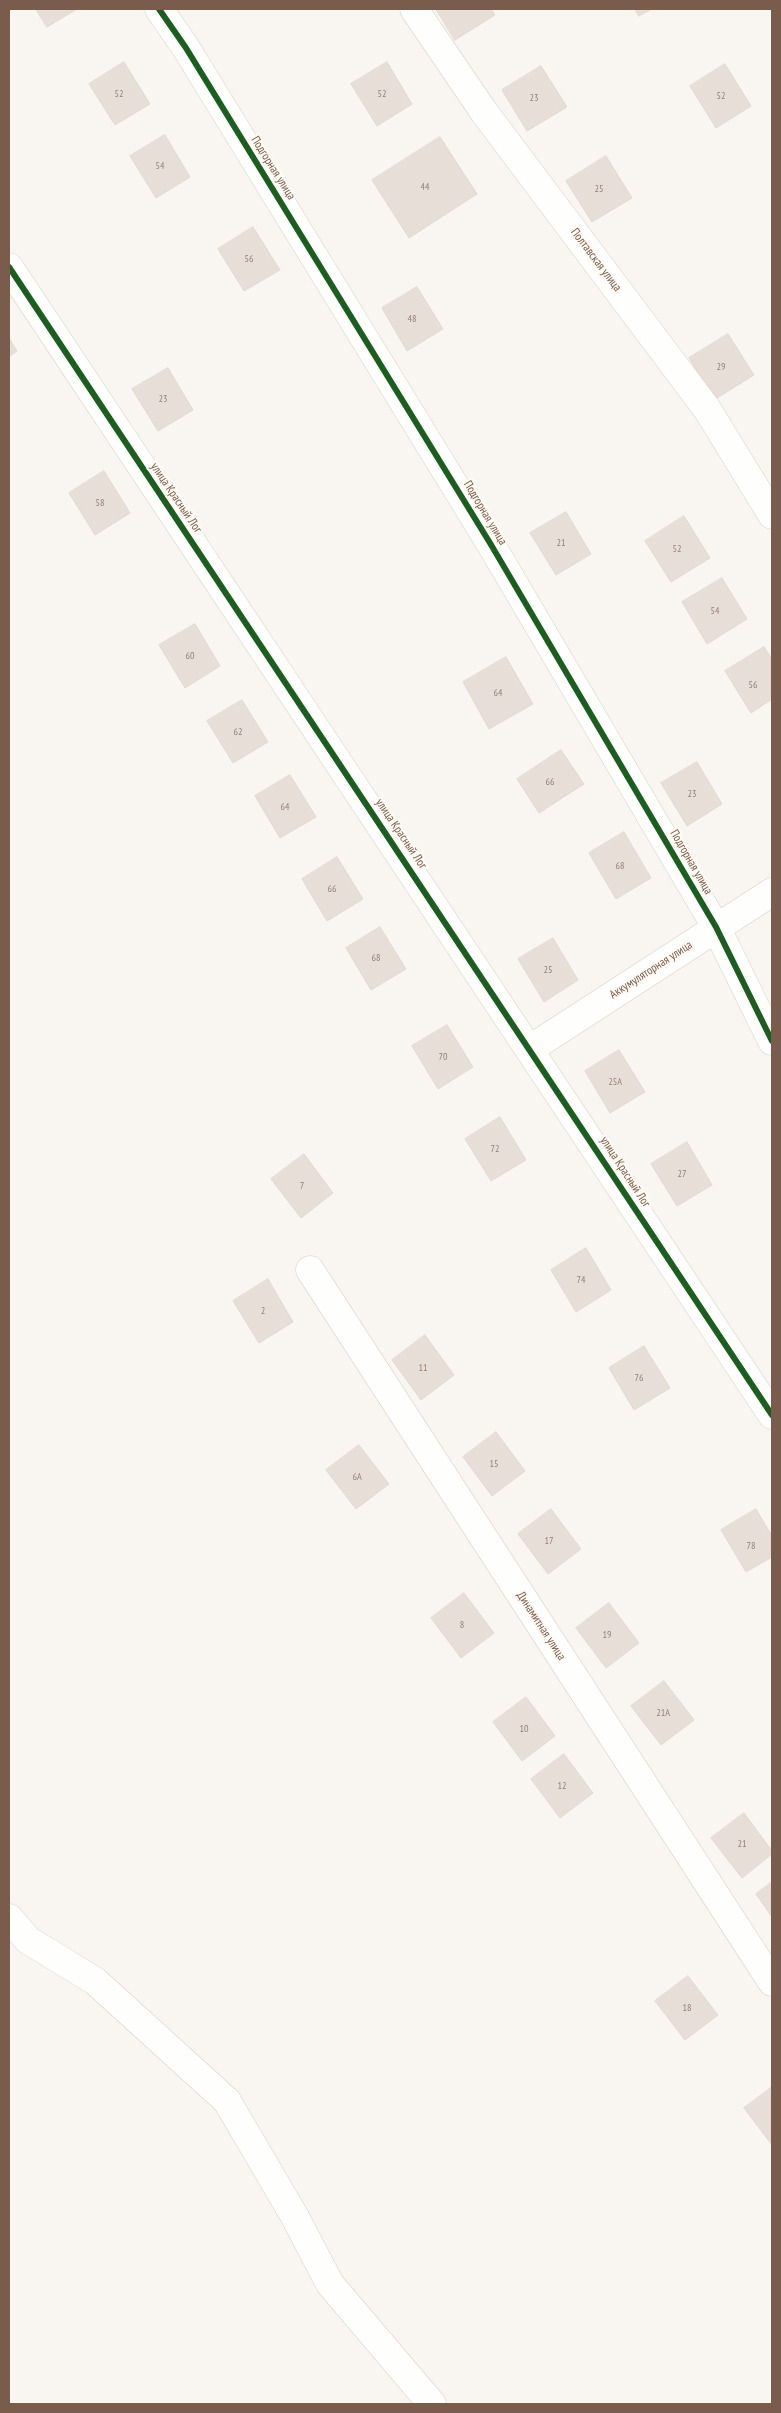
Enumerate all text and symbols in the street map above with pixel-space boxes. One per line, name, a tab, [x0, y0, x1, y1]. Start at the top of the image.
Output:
house number: 52	[115, 88, 123, 100]
house number: 52	[378, 88, 386, 100]
house number: 52	[717, 90, 725, 102]
house number: 23	[530, 92, 538, 104]
street label: Подгорная улица	[248, 133, 298, 203]
house number: 54	[156, 160, 164, 172]
house number: 44	[421, 181, 429, 193]
house number: 25	[595, 183, 603, 195]
street label: Полтавская улица	[568, 226, 624, 294]
house number: 56	[245, 253, 253, 265]
house number: 48	[408, 313, 416, 325]
house number: 29	[717, 361, 725, 373]
house number: 23	[159, 393, 167, 405]
street label: улица Красный Лог	[147, 460, 205, 536]
street label: Подгорная улица	[460, 478, 510, 548]
house number: 58	[96, 497, 104, 509]
house number: 21	[557, 537, 565, 549]
house number: 52	[673, 543, 681, 555]
house number: 54	[711, 605, 719, 617]
house number: 60	[186, 650, 194, 662]
house number: 56	[749, 679, 757, 691]
house number: 64	[494, 687, 502, 699]
house number: 62	[234, 726, 242, 738]
house number: 66	[546, 776, 554, 788]
house number: 23	[688, 788, 696, 800]
street label: улица Красный Лог	[372, 796, 430, 872]
house number: 64	[281, 801, 289, 813]
street label: Подгорная улица	[667, 827, 715, 897]
house number: 68	[616, 860, 624, 872]
house number: 66	[328, 883, 336, 895]
street label: Аккумуляторная улица	[607, 938, 695, 1002]
house number: 68	[372, 952, 380, 964]
house number: 25	[544, 964, 552, 976]
house number: 70	[439, 1051, 447, 1063]
house number: 25А	[608, 1076, 622, 1088]
street label: улица Красный Лог	[597, 1134, 653, 1210]
house number: 72	[491, 1143, 499, 1155]
house number: 27	[678, 1168, 686, 1180]
house number: 7	[300, 1180, 304, 1192]
house number: 74	[577, 1274, 585, 1286]
house number: 2	[261, 1305, 265, 1317]
house number: 11	[419, 1362, 427, 1374]
house number: 76	[635, 1372, 643, 1384]
house number: 15	[490, 1458, 498, 1470]
house number: 6А	[352, 1471, 362, 1483]
house number: 17	[545, 1535, 553, 1547]
house number: 78	[747, 1540, 755, 1552]
street label: Динамитная улица	[513, 1589, 569, 1663]
house number: 8	[460, 1619, 464, 1631]
house number: 19	[603, 1629, 611, 1641]
house number: 21А	[656, 1707, 670, 1719]
house number: 10	[520, 1723, 528, 1735]
house number: 12	[558, 1780, 566, 1792]
house number: 21	[738, 1838, 746, 1850]
house number: 18	[683, 2002, 691, 2014]

